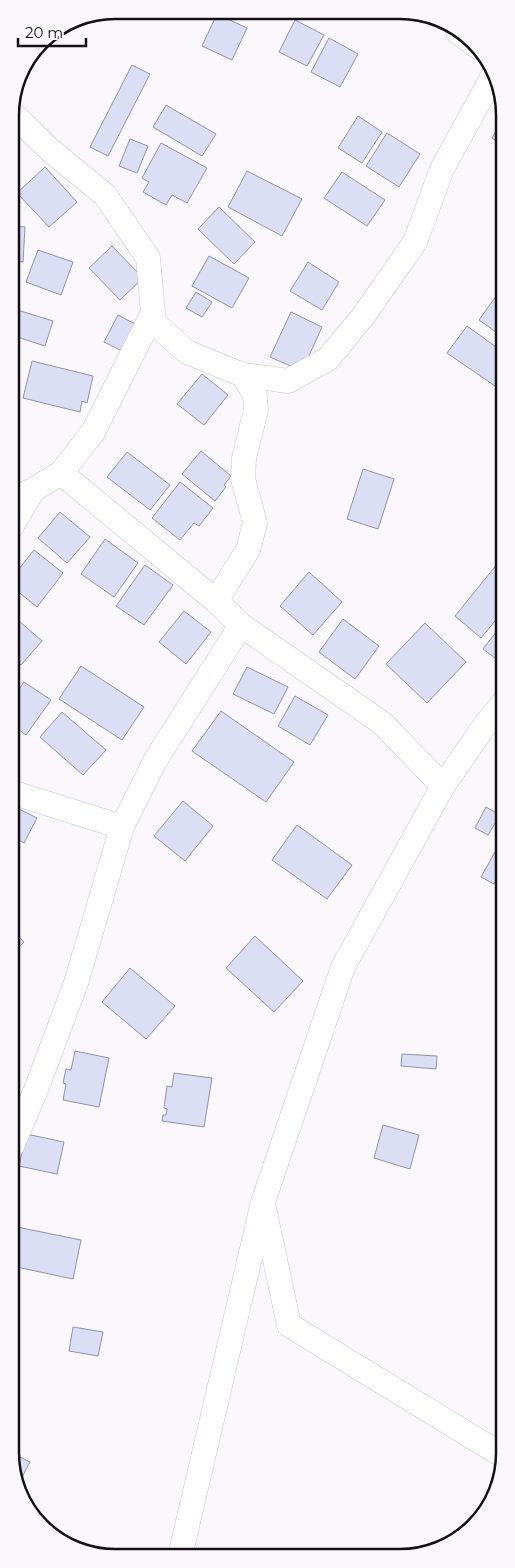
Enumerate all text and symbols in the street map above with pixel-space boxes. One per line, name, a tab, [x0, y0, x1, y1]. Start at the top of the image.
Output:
scale bar	[18, 15, 85, 47]
text: 20 m	[25, 23, 63, 42]

